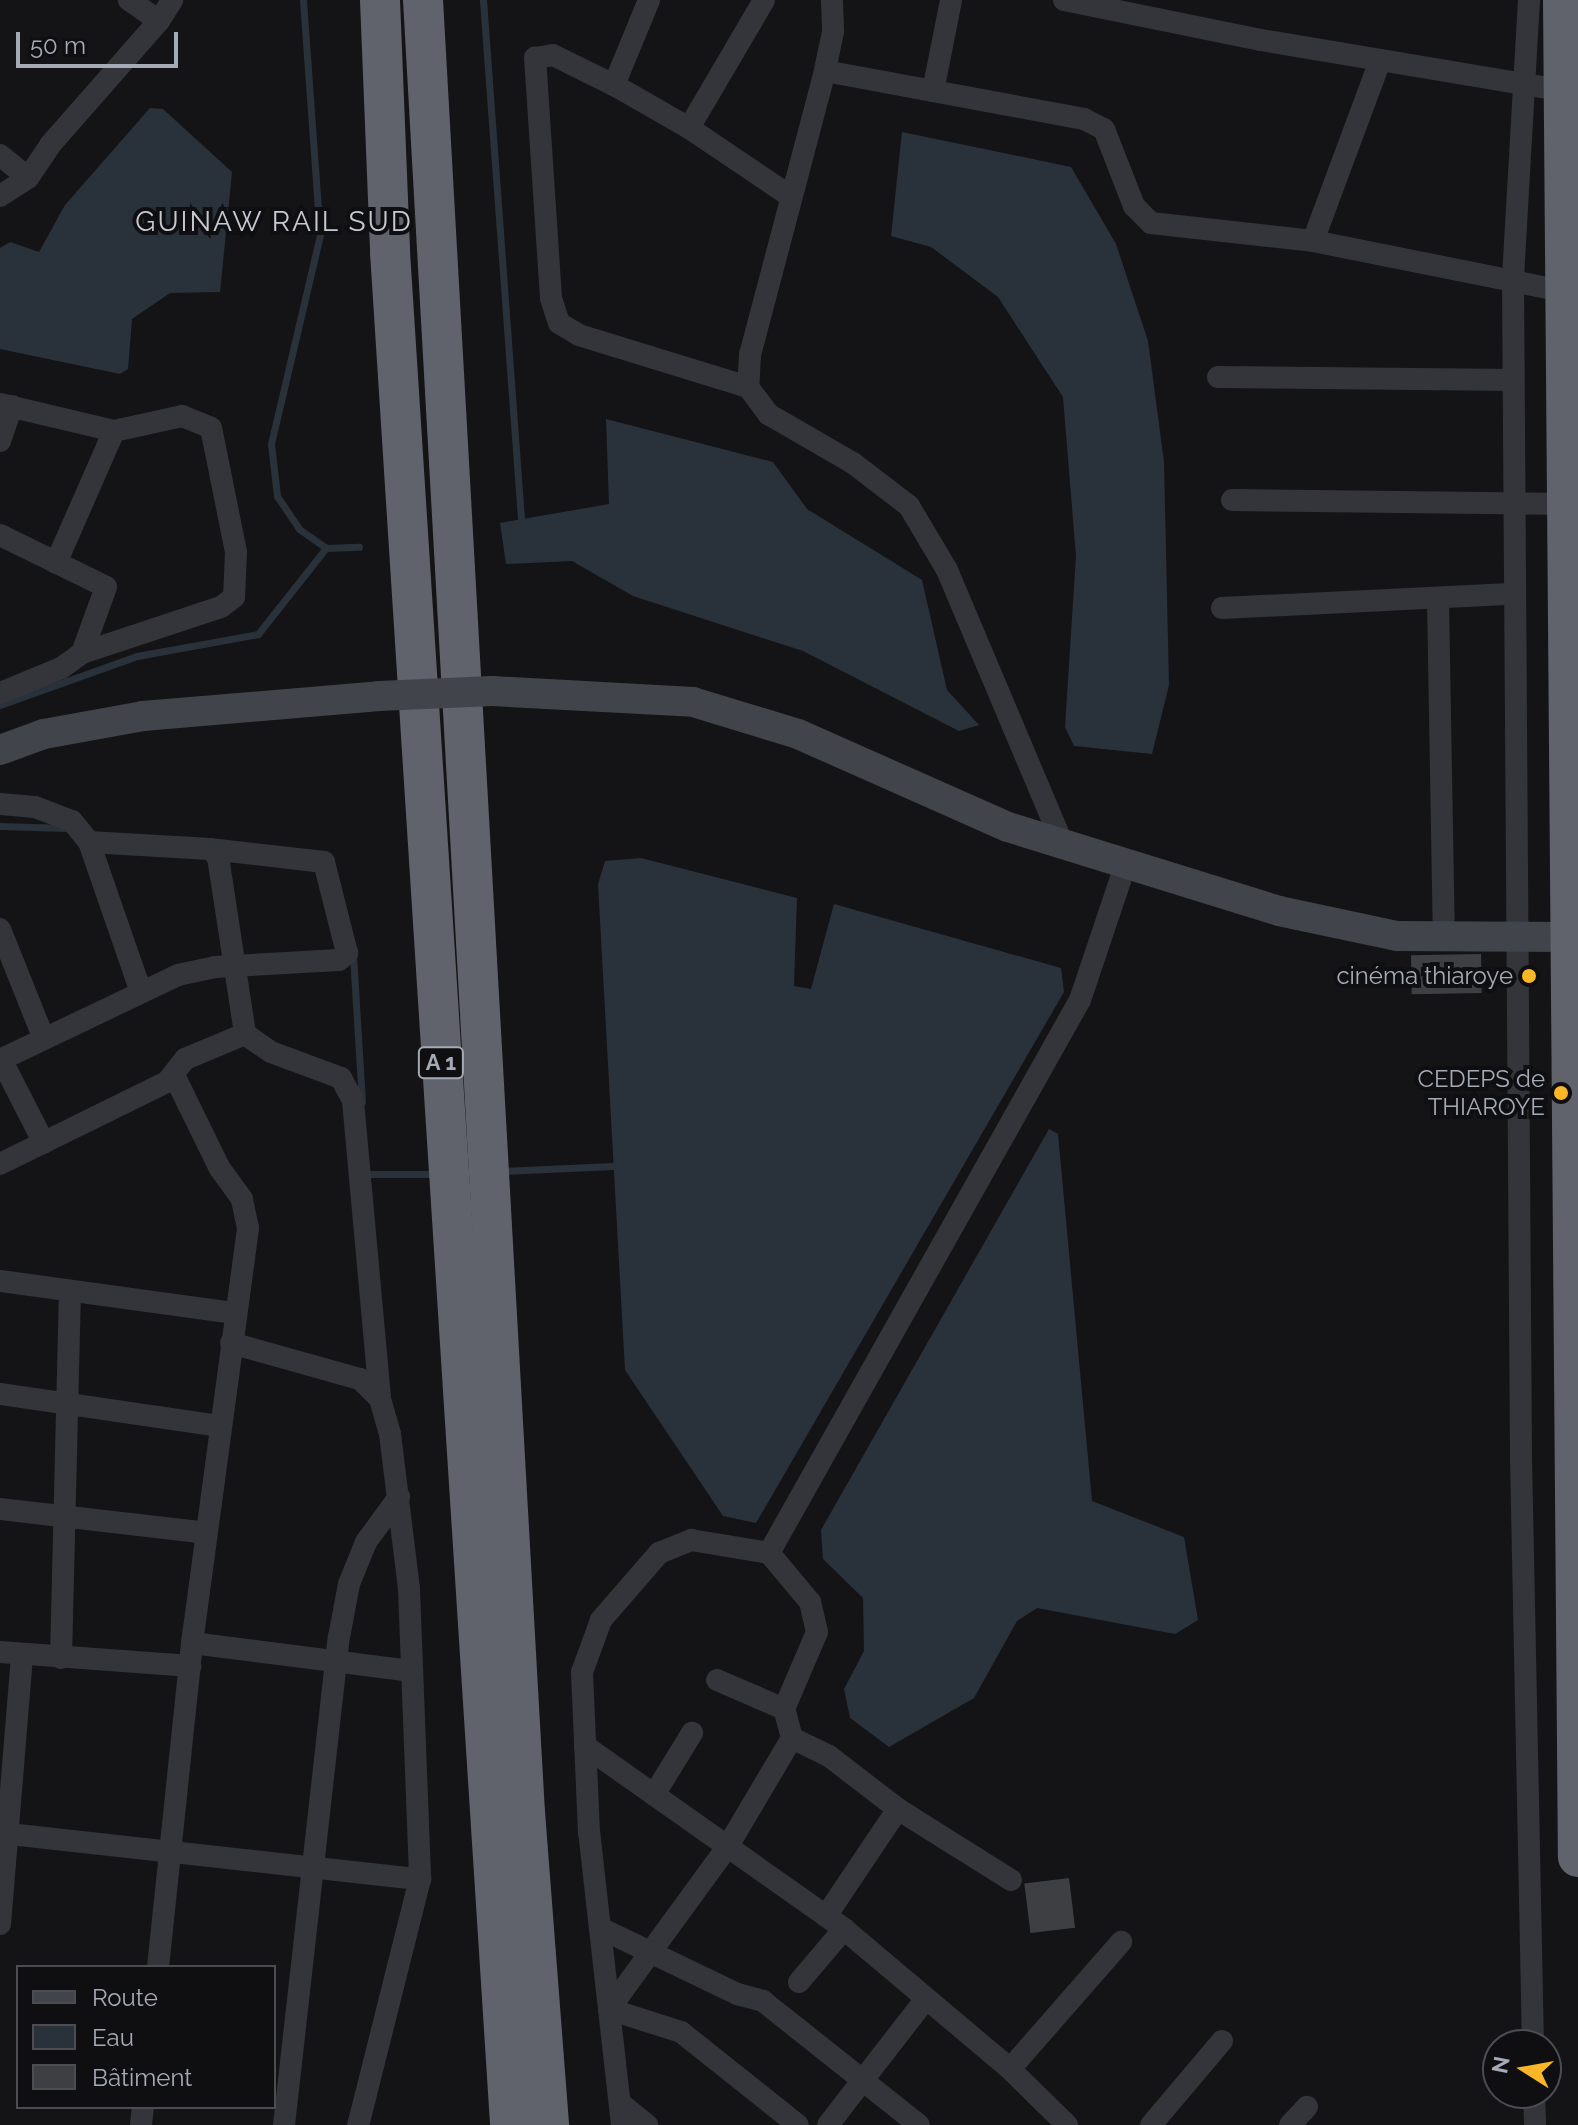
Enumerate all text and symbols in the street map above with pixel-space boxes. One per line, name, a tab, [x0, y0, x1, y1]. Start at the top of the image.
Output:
scale bar	[20, 16, 182, 66]
text: 50 m	[30, 31, 86, 60]
district label: GUINAW RAIL SUD	[134, 205, 414, 239]
place label: cinéma thiaroye	[1336, 962, 1513, 990]
marker: cinéma thiaroye	[1520, 967, 1538, 985]
road number: A 1	[417, 1045, 465, 1081]
place label: CEDEPS de THIAROYE	[1418, 1065, 1545, 1121]
marker: CEDEPS de THIAROYE	[1552, 1084, 1570, 1102]
legend	[16, 1965, 276, 2109]
text: Route	[92, 1983, 158, 2012]
text: Eau	[92, 2023, 134, 2052]
north arrow	[1482, 2029, 1562, 2109]
text: N	[1486, 2054, 1515, 2076]
text: Bâtiment	[92, 2063, 192, 2092]

